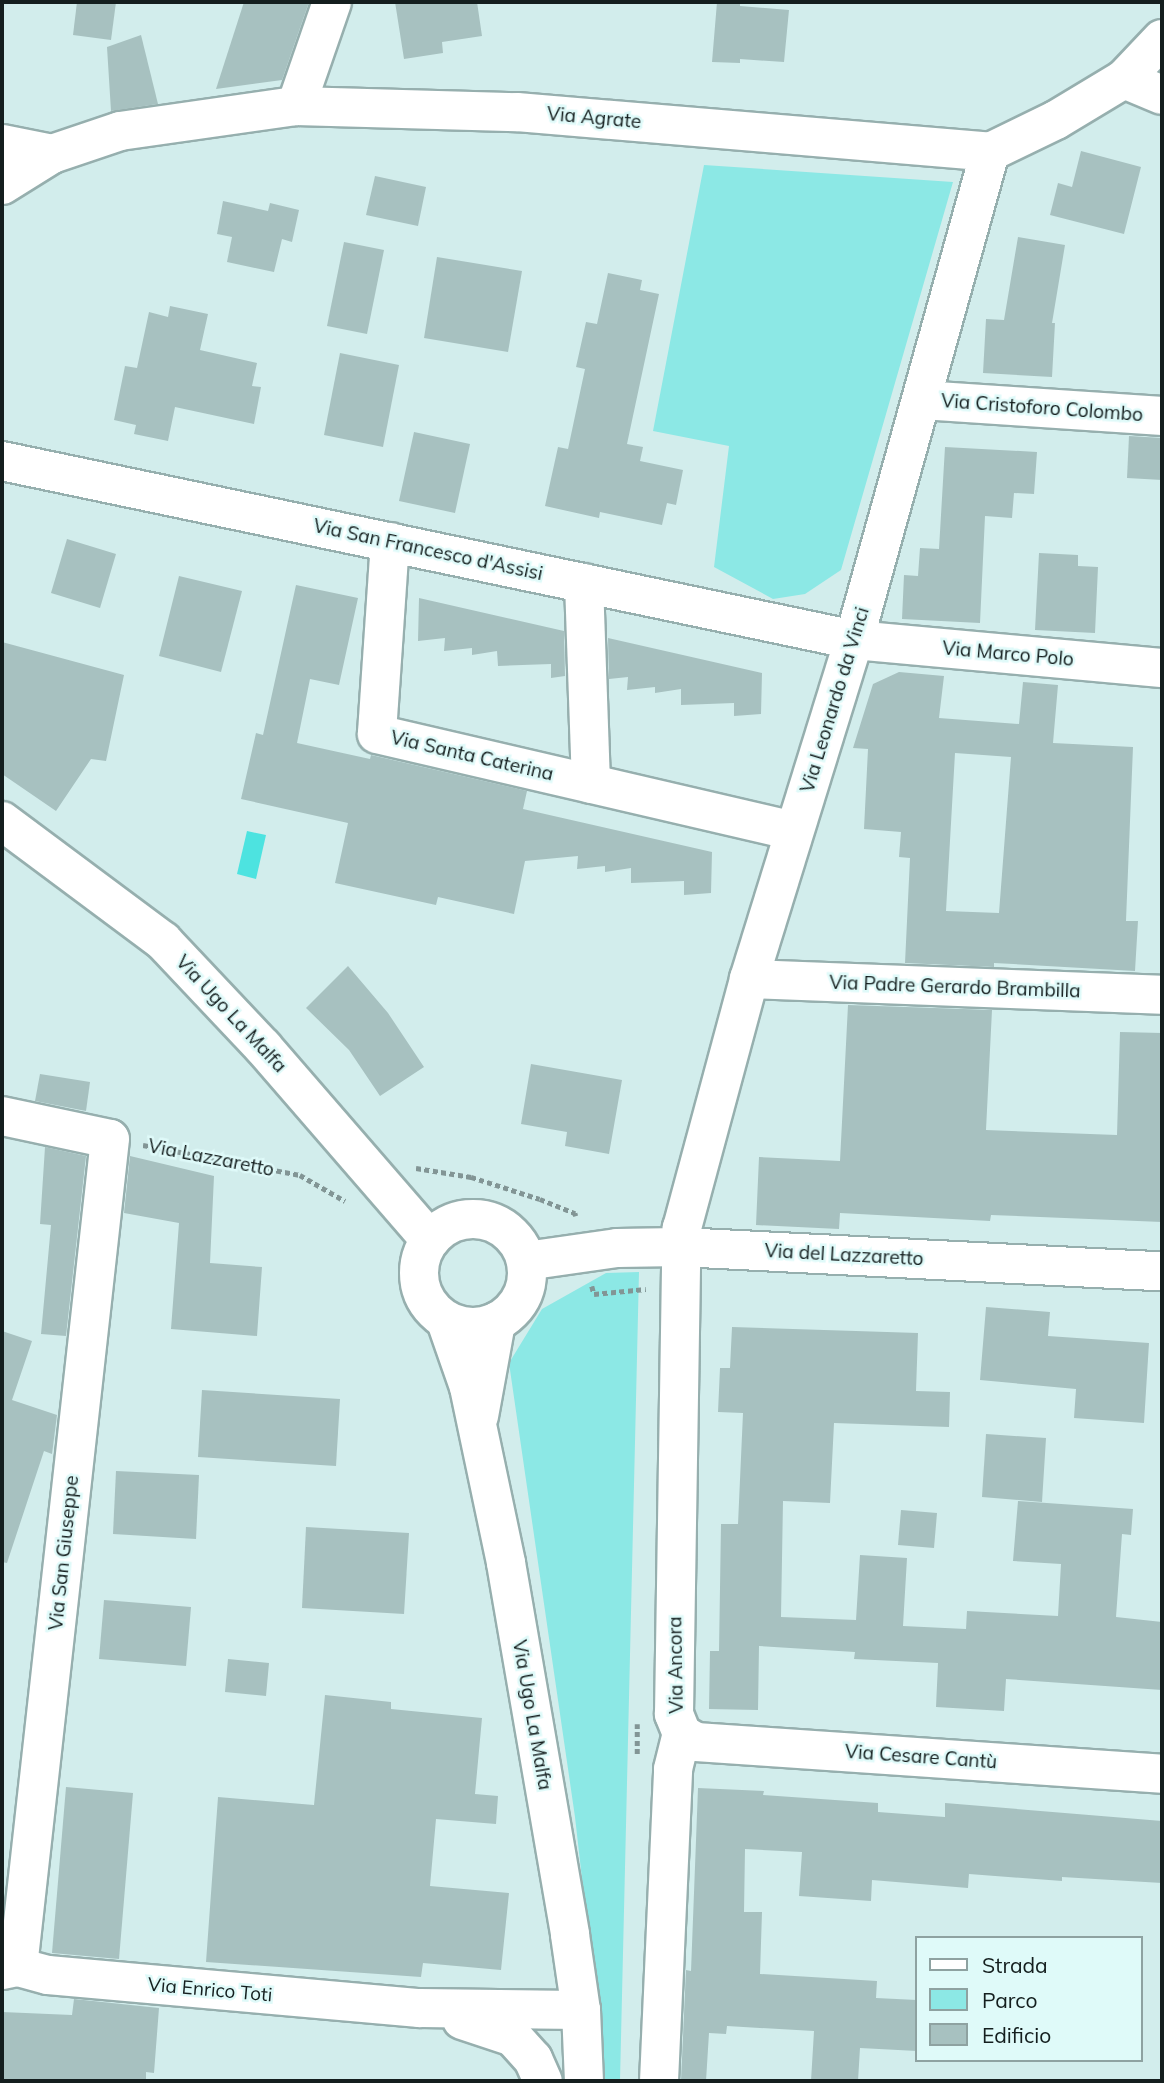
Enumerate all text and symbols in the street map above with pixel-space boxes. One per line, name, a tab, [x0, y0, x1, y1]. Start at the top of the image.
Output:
street label: Via Agrate	[546, 103, 642, 133]
street label: Via Cristoforo Colombo	[940, 390, 1144, 426]
street label: Via San Francesco d'Assisi	[311, 515, 545, 585]
street label: Via Leonardo da Vinci	[796, 605, 874, 795]
street label: Via Marco Polo	[941, 637, 1075, 671]
street label: Via Santa Caterina	[388, 726, 556, 786]
street label: Via Ugo La Malfa	[171, 951, 291, 1077]
street label: Via Padre Gerardo Brambilla	[829, 971, 1081, 1003]
street label: Via Lazzaretto	[146, 1135, 276, 1181]
street label: Via del Lazzaretto	[764, 1239, 924, 1271]
street label: Via San Giuseppe	[45, 1474, 83, 1632]
street label: Via Ancora	[664, 1616, 688, 1714]
street label: Via Ugo La Malfa	[508, 1638, 556, 1792]
street label: Via Cesare Cantù	[844, 1740, 998, 1774]
legend	[916, 1936, 1143, 2062]
text: Strada	[982, 1952, 1048, 1978]
street label: Via Enrico Toti	[147, 1973, 273, 2007]
text: Parco	[982, 1987, 1037, 2013]
text: Edificio	[982, 2022, 1051, 2048]

